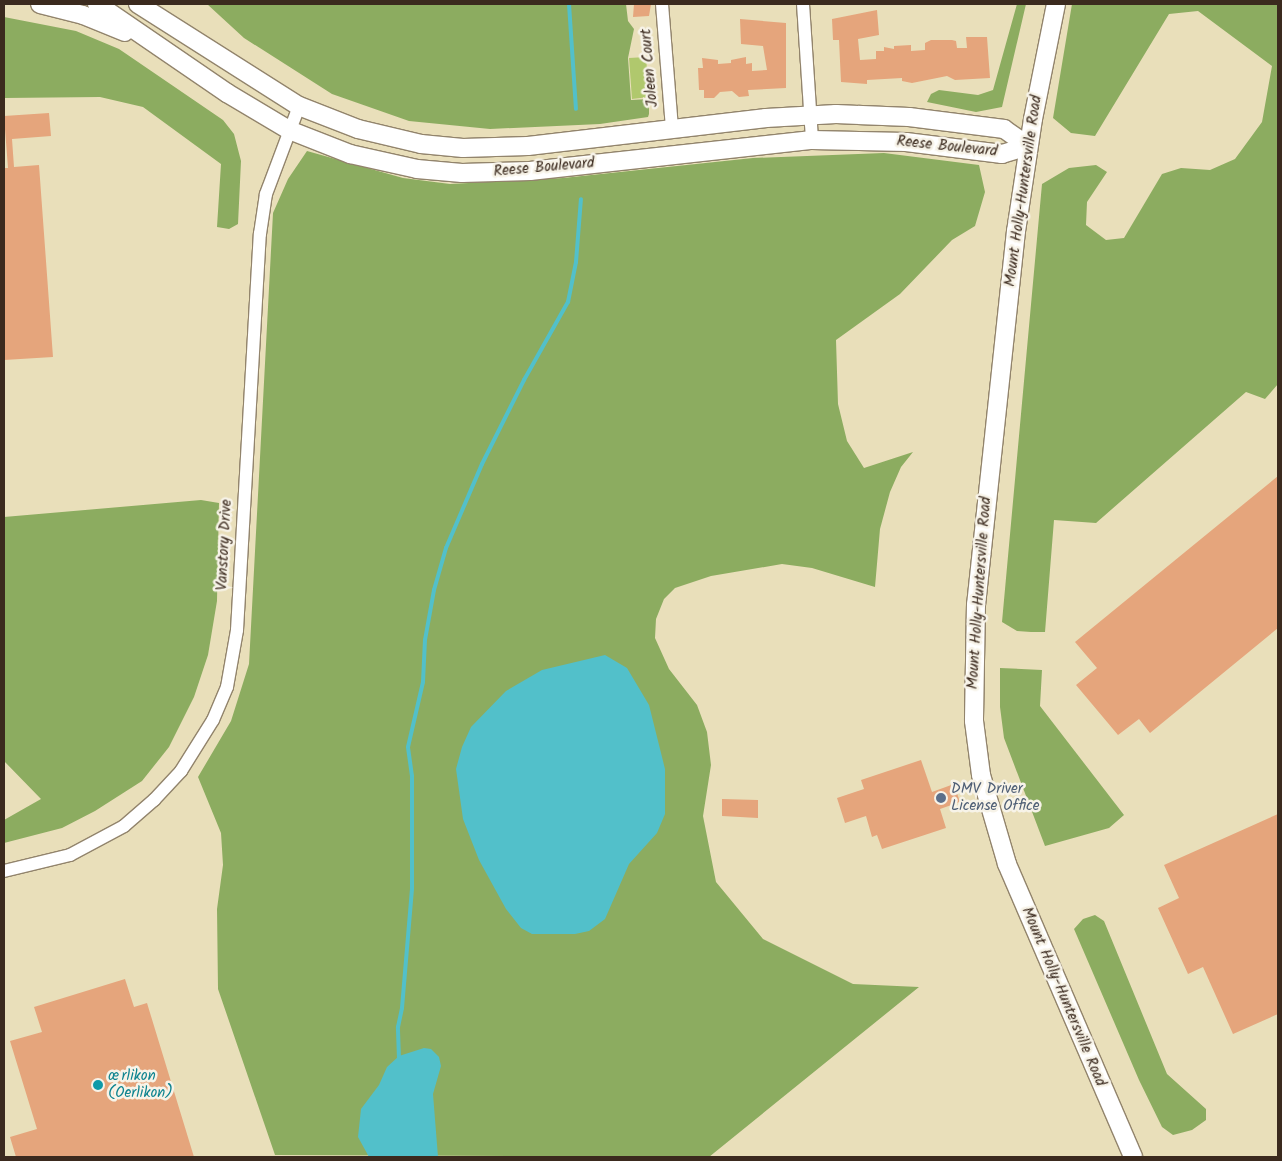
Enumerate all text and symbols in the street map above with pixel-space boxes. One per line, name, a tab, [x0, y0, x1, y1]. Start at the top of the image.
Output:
street label: Joleen Court	[638, 28, 662, 108]
street label: Mount Holly-Huntersville Road	[1002, 94, 1046, 288]
street label: Reese Boulevard	[896, 133, 998, 161]
street label: Reese Boulevard	[493, 155, 595, 181]
street label: Mount Holly-Huntersville Road	[964, 496, 996, 690]
street label: Vanstory Drive	[214, 499, 236, 591]
place label: DMV Driver License Office	[951, 780, 1040, 815]
marker: DMV Driver License Office	[935, 792, 947, 804]
street label: Mount Holly-Huntersville Road	[1017, 905, 1109, 1089]
place label: œrlikon (Oerlikon)	[108, 1067, 173, 1102]
marker: œrlikon (Oerlikon)	[92, 1079, 104, 1091]

